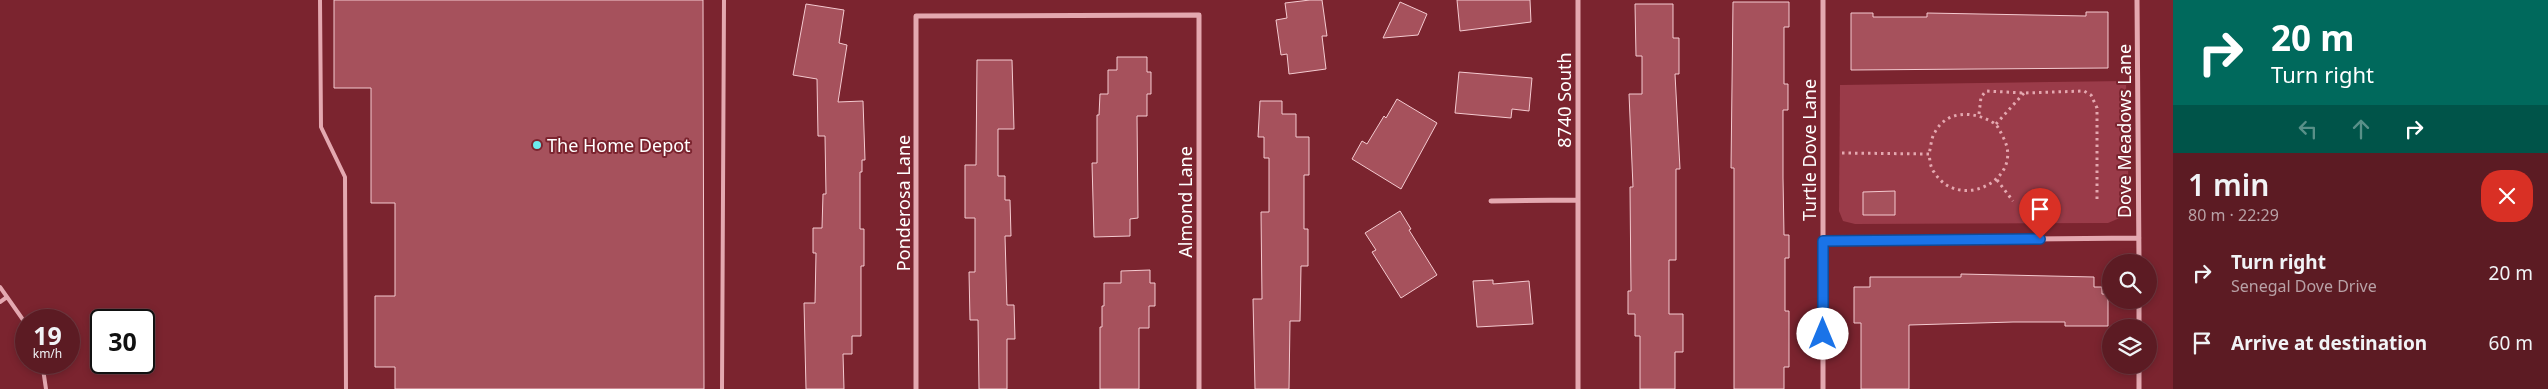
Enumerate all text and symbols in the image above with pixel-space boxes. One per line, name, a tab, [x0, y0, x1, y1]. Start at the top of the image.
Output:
text: 20 m	[2271, 14, 2354, 61]
icon: right	[2188, 20, 2253, 85]
street label: Dove Meadows Lane	[2112, 44, 2136, 218]
street label: 8740 South	[1552, 52, 1576, 148]
text: Turn right	[2271, 59, 2374, 89]
street label: Turtle Dove Lane	[1797, 79, 1821, 221]
icon: left	[2294, 115, 2322, 143]
icon: ahead	[2347, 115, 2375, 143]
icon: right	[2400, 115, 2428, 143]
place label: The Home Depot	[547, 133, 691, 157]
street label: Ponderosa Lane	[891, 135, 915, 271]
marker: The Home Depot	[531, 139, 543, 151]
street label: Almond Lane	[1173, 146, 1197, 258]
text: 1 min	[2188, 164, 2269, 205]
button: close	[2481, 170, 2533, 222]
pin	[2019, 188, 2061, 239]
icon: arrive	[2026, 195, 2054, 223]
text: 80 m · 22:29	[2188, 204, 2279, 226]
text: Turn right	[2231, 249, 2326, 275]
map controls	[2102, 254, 2157, 374]
button: search	[2102, 254, 2157, 309]
icon: right	[2188, 259, 2216, 287]
text: 20 m	[2489, 260, 2533, 286]
text: Senegal Dove Drive	[2231, 275, 2377, 297]
position arrow	[1796, 307, 1848, 359]
speed limit sign: 30	[90, 309, 155, 374]
text: 19	[33, 318, 62, 352]
button: layers	[2102, 319, 2157, 374]
icon: arrive	[2188, 329, 2216, 357]
text: Arrive at destination	[2231, 330, 2427, 356]
text: 60 m	[2489, 330, 2533, 356]
text: km/h	[33, 345, 62, 362]

